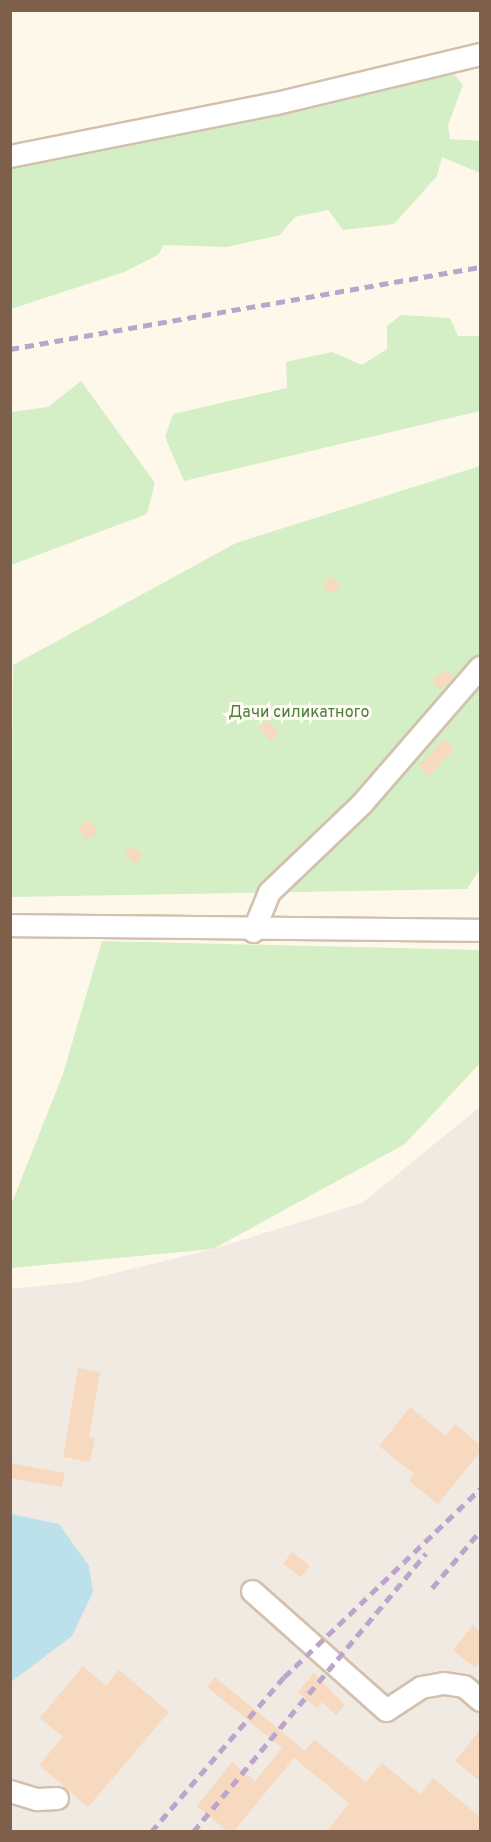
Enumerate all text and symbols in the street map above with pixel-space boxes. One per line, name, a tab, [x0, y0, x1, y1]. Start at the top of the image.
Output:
park label: Дачи силикатного	[229, 703, 369, 723]

